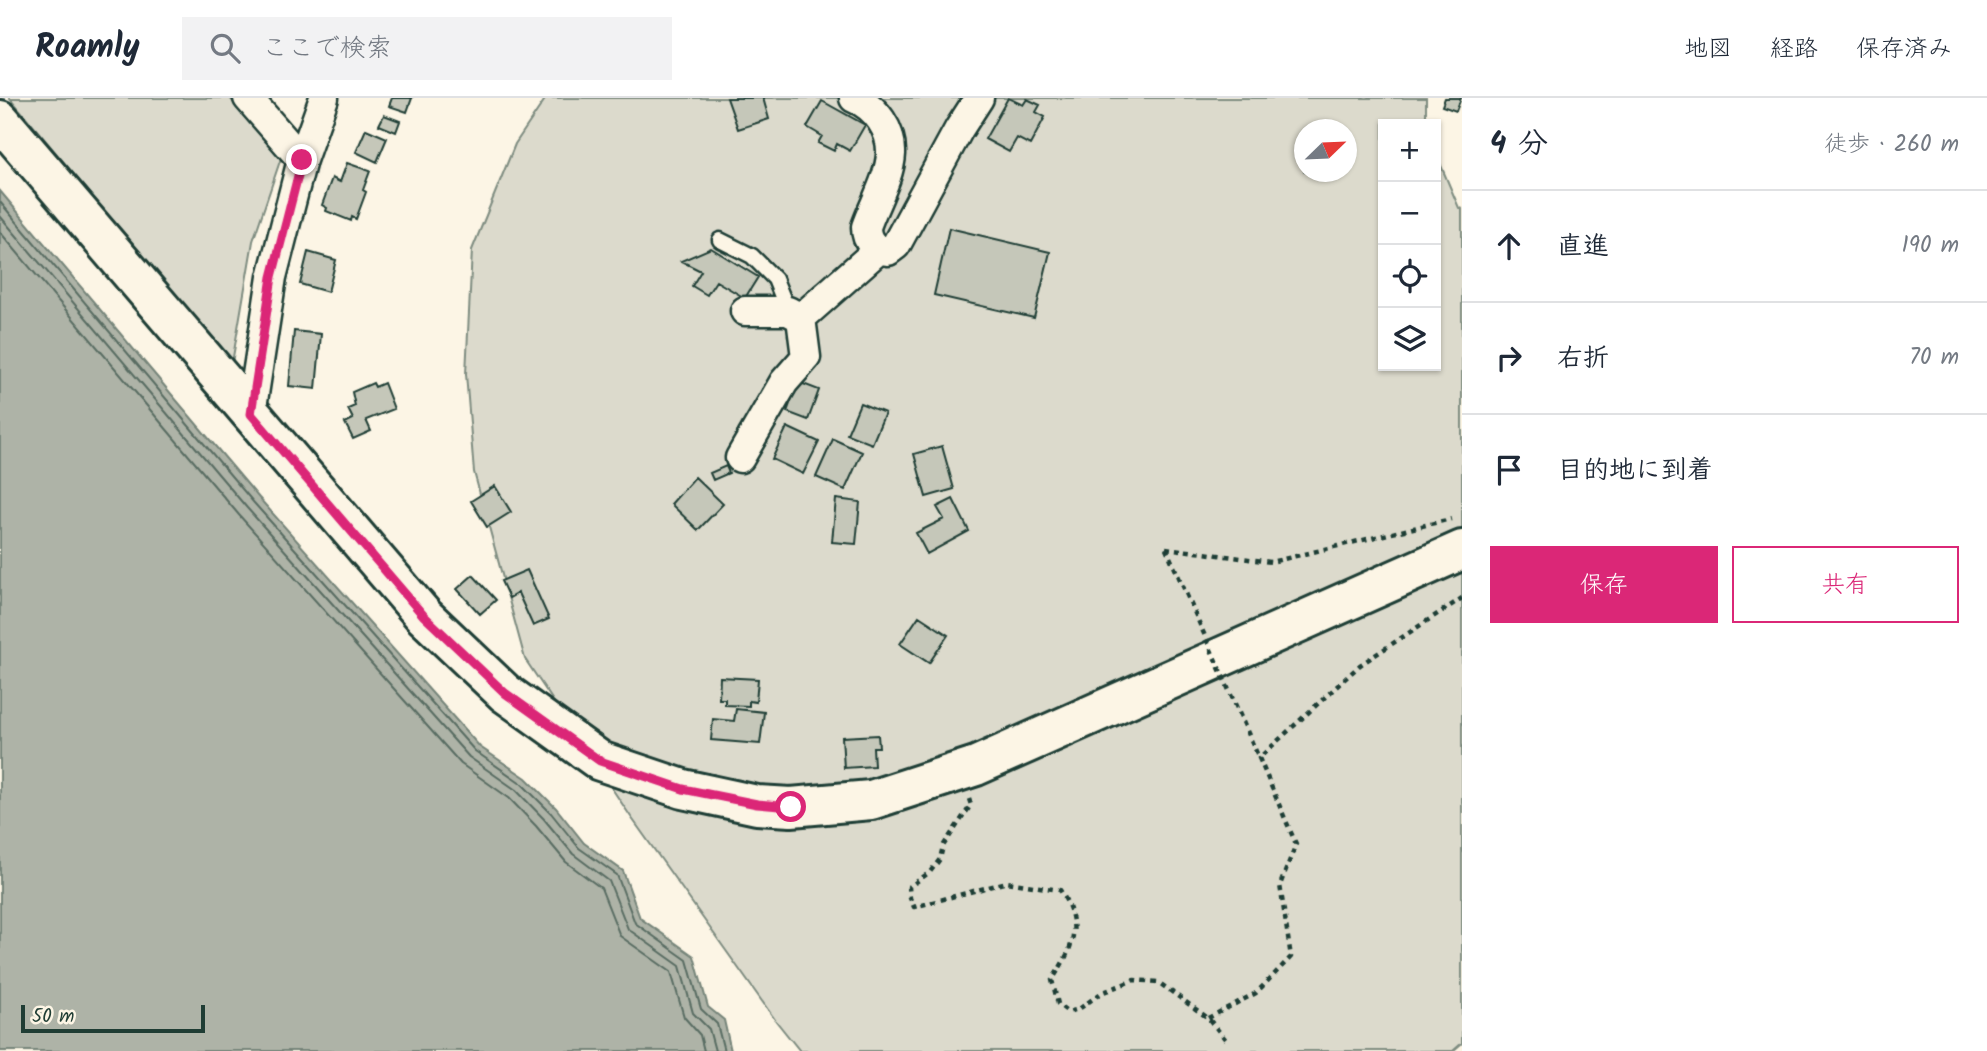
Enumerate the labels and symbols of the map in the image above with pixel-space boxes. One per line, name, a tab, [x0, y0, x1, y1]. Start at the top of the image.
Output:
north arrow	[1294, 119, 1357, 182]
route end	[286, 144, 317, 175]
route start	[775, 791, 806, 822]
scale bar	[21, 1002, 205, 1034]

